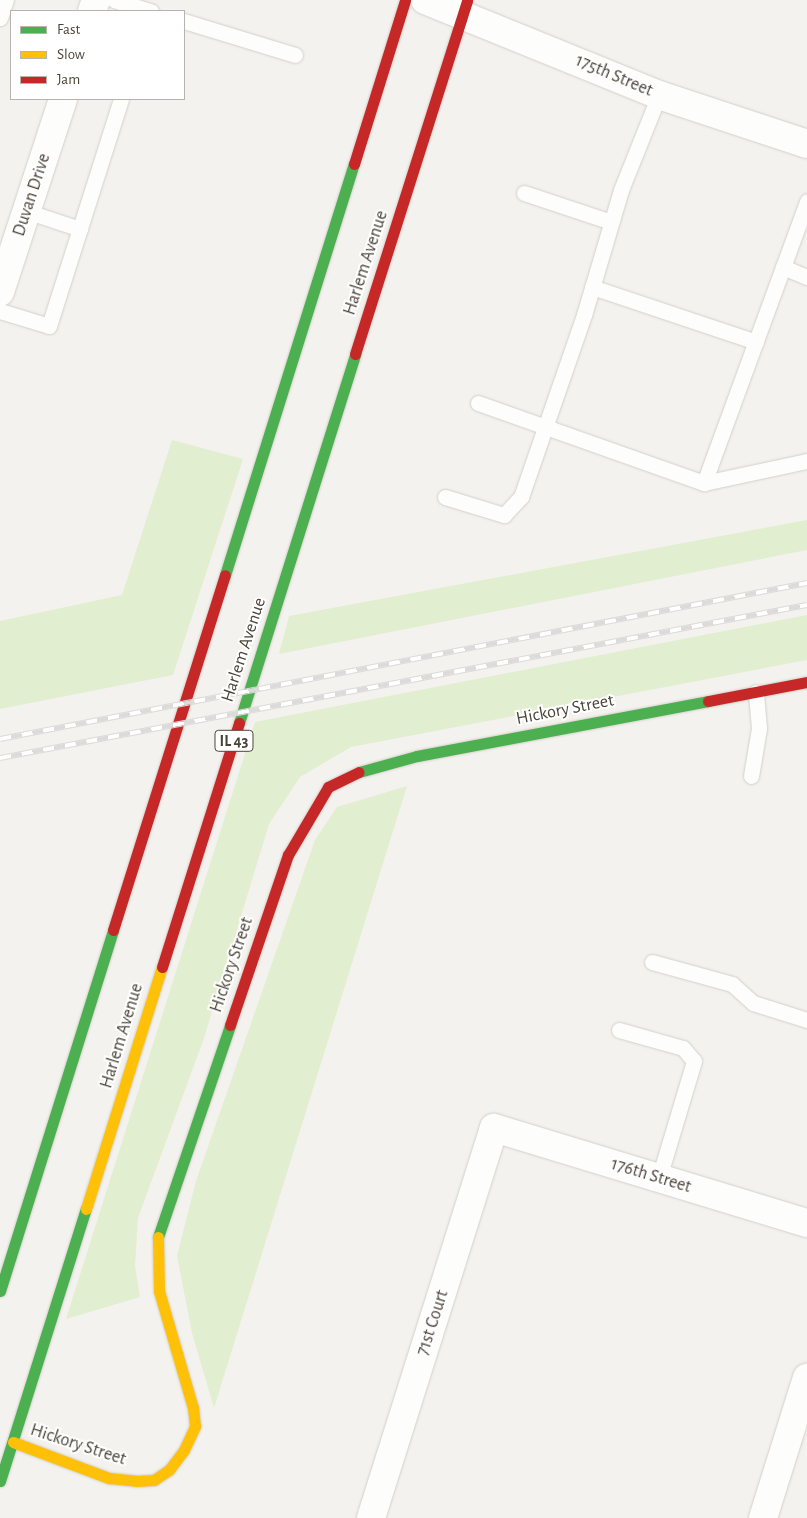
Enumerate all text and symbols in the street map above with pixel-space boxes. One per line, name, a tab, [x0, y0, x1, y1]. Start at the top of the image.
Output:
legend	[10, 10, 185, 100]
text: Fast	[57, 22, 80, 37]
text: Slow	[57, 47, 85, 62]
street label: 175th Street	[572, 50, 656, 102]
text: Jam	[57, 72, 80, 87]
street label: Duvan Drive	[8, 151, 56, 239]
street label: Harlem Avenue	[339, 208, 393, 318]
street label: Harlem Avenue	[217, 595, 271, 705]
street label: Hickory Street	[514, 690, 616, 730]
road number: IL 43	[214, 728, 254, 754]
street label: Hickory Street	[206, 915, 258, 1015]
street label: Harlem Avenue	[96, 981, 148, 1091]
street label: 176th Street	[608, 1154, 694, 1198]
street label: 71st Court	[412, 1288, 454, 1358]
street label: Hickory Street	[27, 1419, 129, 1471]

